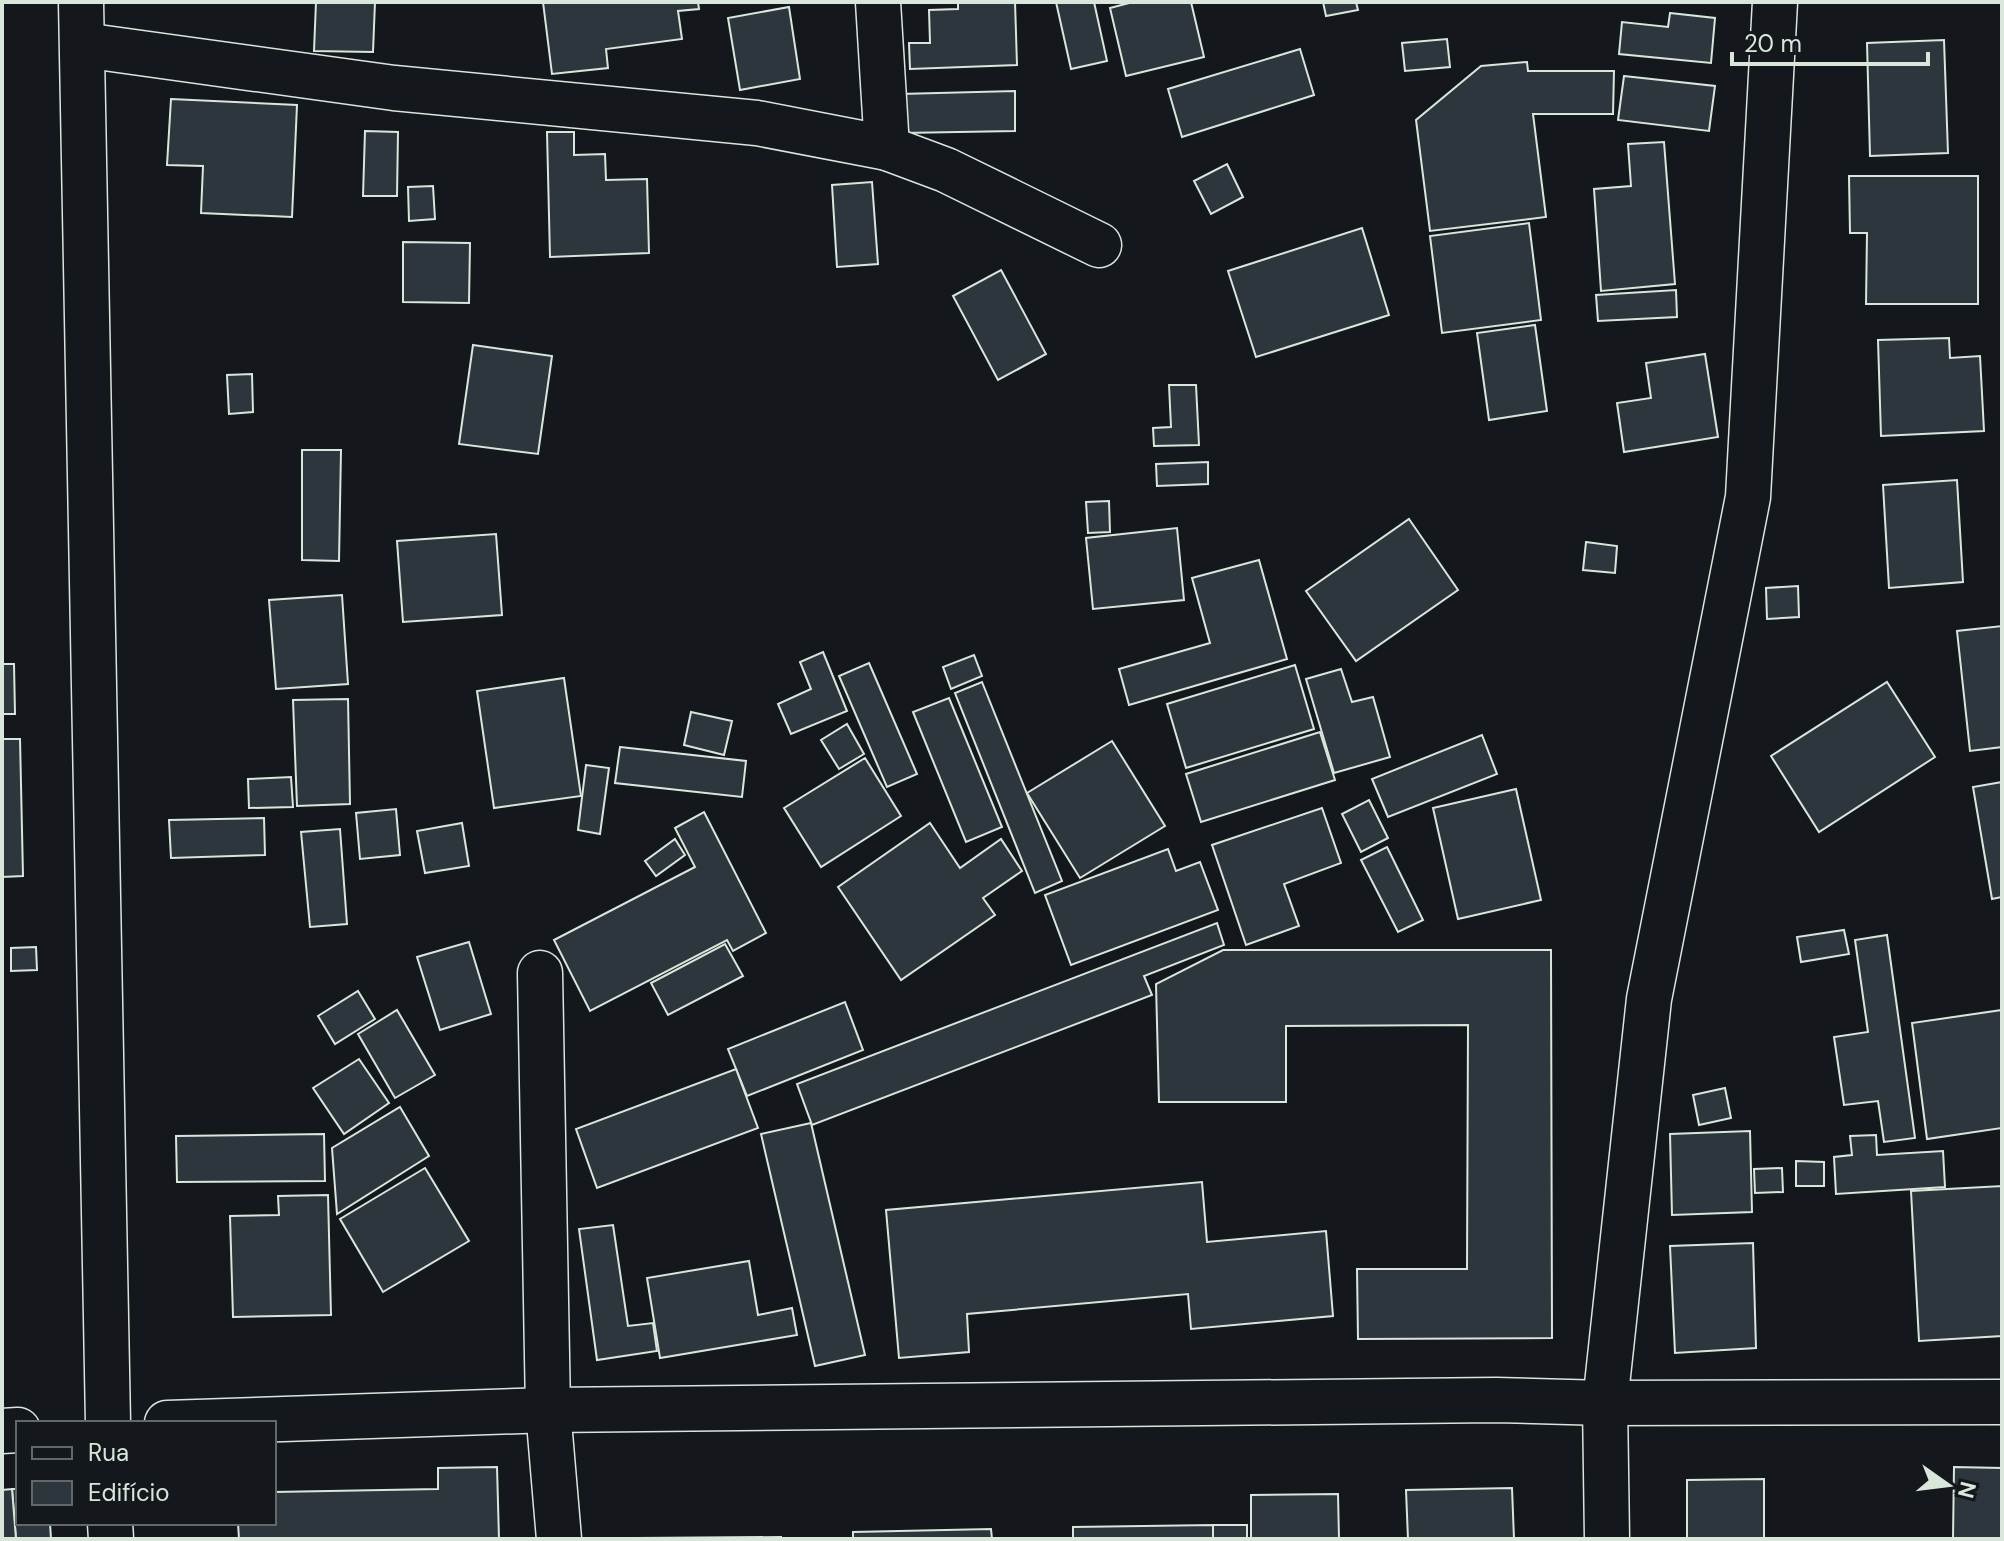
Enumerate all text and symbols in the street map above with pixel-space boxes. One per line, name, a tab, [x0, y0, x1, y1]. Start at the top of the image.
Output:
scale bar	[1732, 16, 1928, 66]
text: 20 m	[1744, 28, 1802, 59]
legend	[16, 1421, 276, 1525]
text: Rua	[88, 1437, 129, 1468]
north arrow	[1908, 1445, 1988, 1525]
text: Edifício	[88, 1477, 170, 1508]
text: N	[1951, 1478, 1983, 1501]

